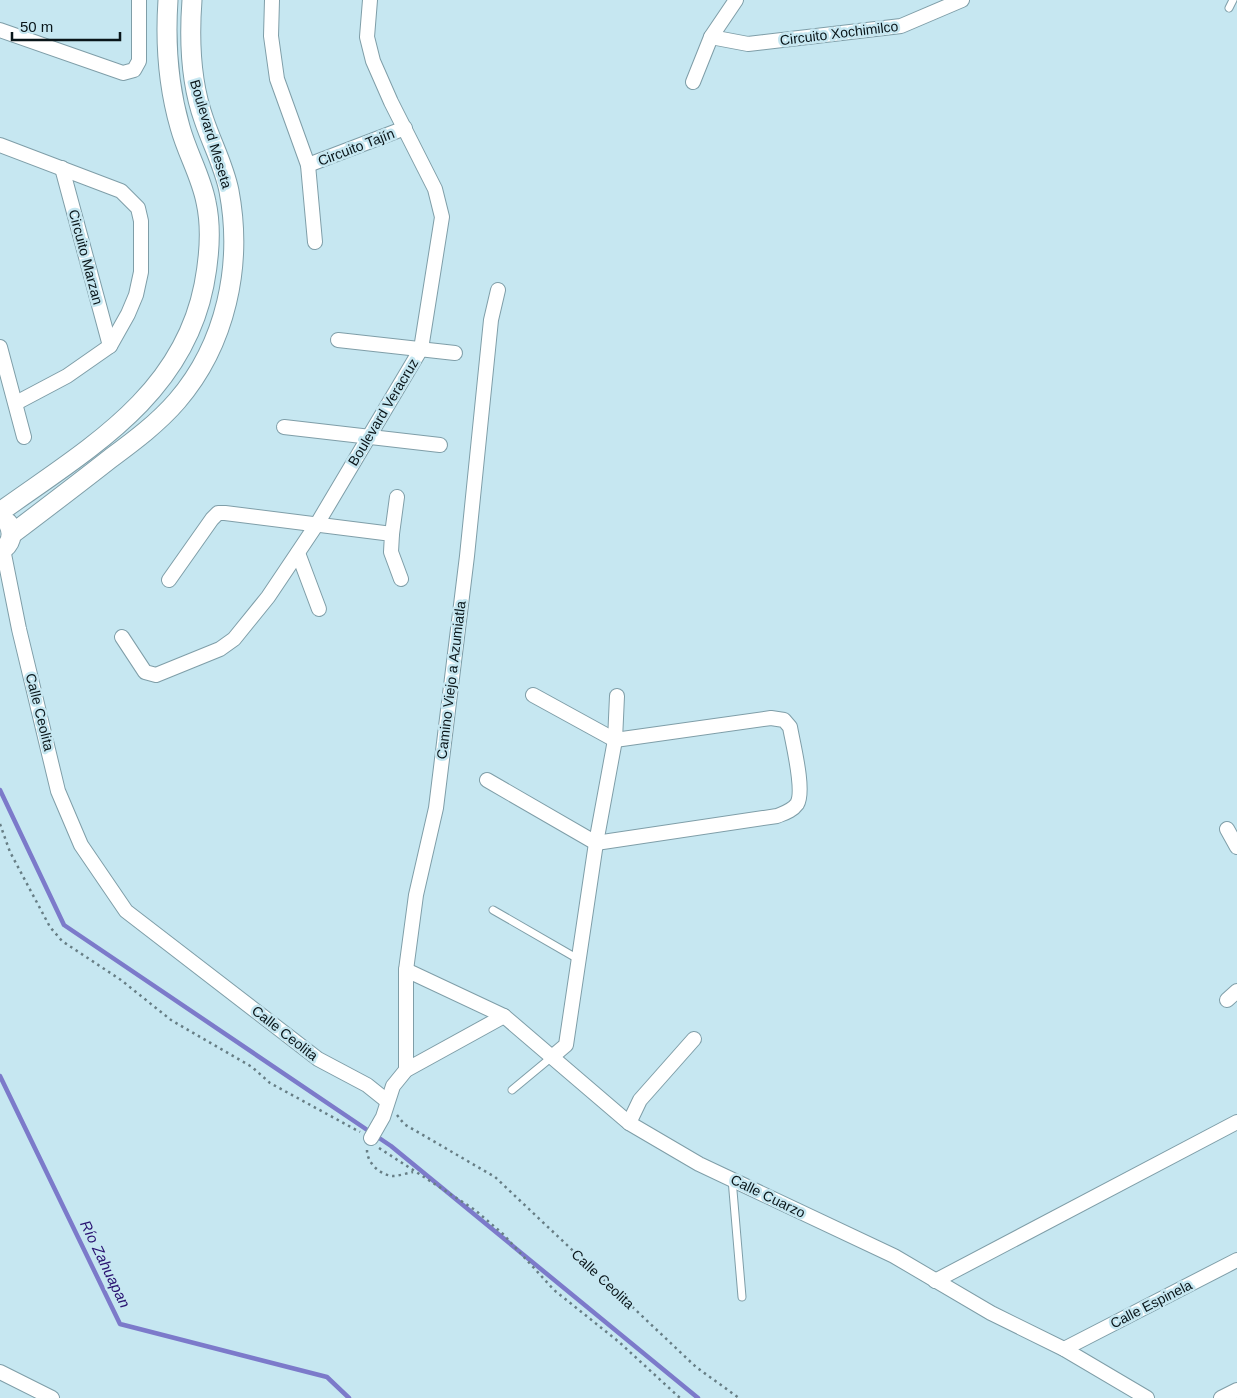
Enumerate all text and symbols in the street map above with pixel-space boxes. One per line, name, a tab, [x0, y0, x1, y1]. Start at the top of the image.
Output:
scale bar	[12, 10, 120, 42]
text: 50 m	[20, 18, 53, 35]
street label: Circuito Xochimilco	[779, 18, 899, 48]
street label: Boulevard Meseta	[187, 78, 235, 190]
street label: Circuito Tajín	[315, 125, 397, 169]
street label: Circuito Marzan	[66, 208, 106, 306]
street label: Boulevard Veracruz	[345, 356, 421, 468]
street label: Camino Viejo a Azumiatla	[433, 600, 469, 760]
street label: Calle Ceolita	[23, 672, 57, 753]
street label: Calle Ceolita	[249, 1002, 321, 1064]
street label: Calle Cuarzo	[728, 1171, 808, 1221]
water label: Río Zahuapan	[77, 1217, 134, 1310]
street label: Calle Ceolita	[569, 1246, 638, 1312]
street label: Calle Espinela	[1107, 1276, 1195, 1331]

